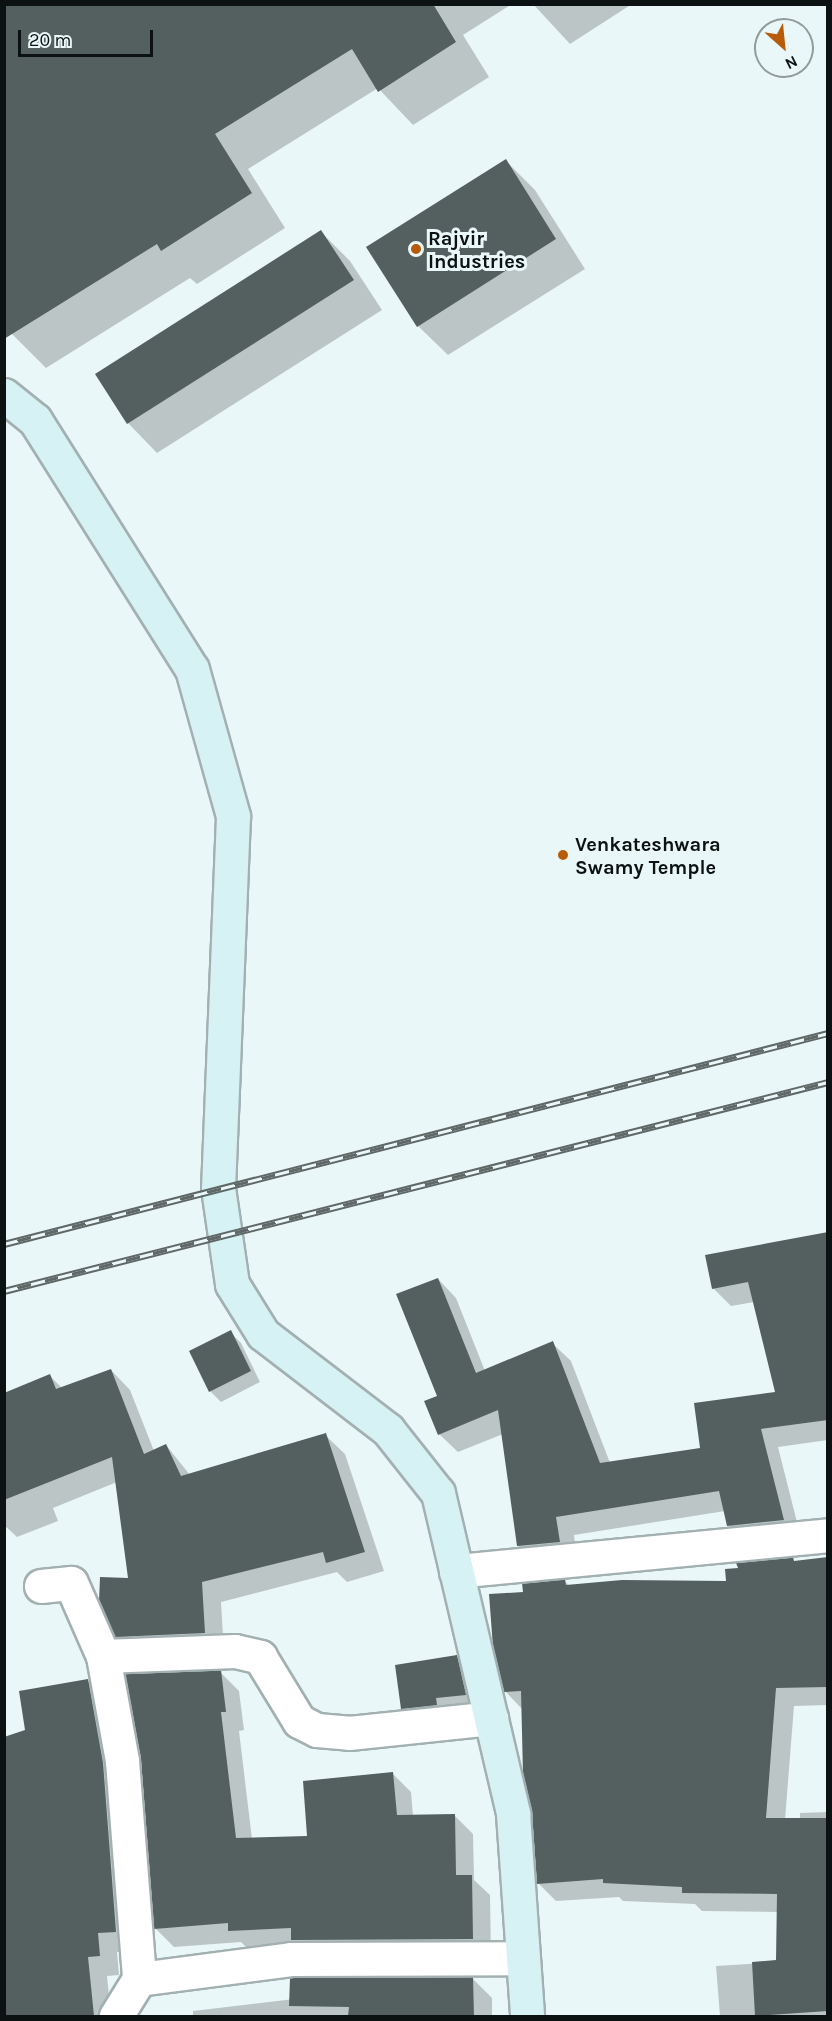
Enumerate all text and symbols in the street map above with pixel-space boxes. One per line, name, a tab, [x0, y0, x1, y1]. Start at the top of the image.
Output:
scale bar	[21, 18, 156, 56]
north arrow	[754, 18, 814, 78]
text: 20 m	[29, 29, 71, 51]
text: N	[782, 52, 801, 74]
place label: Rajvir Industries	[428, 226, 525, 273]
marker: Rajvir Industries	[409, 242, 423, 256]
place label: Venkateshwara Swamy Temple	[575, 832, 721, 879]
marker: Venkateshwara Swamy Temple	[556, 848, 570, 862]

